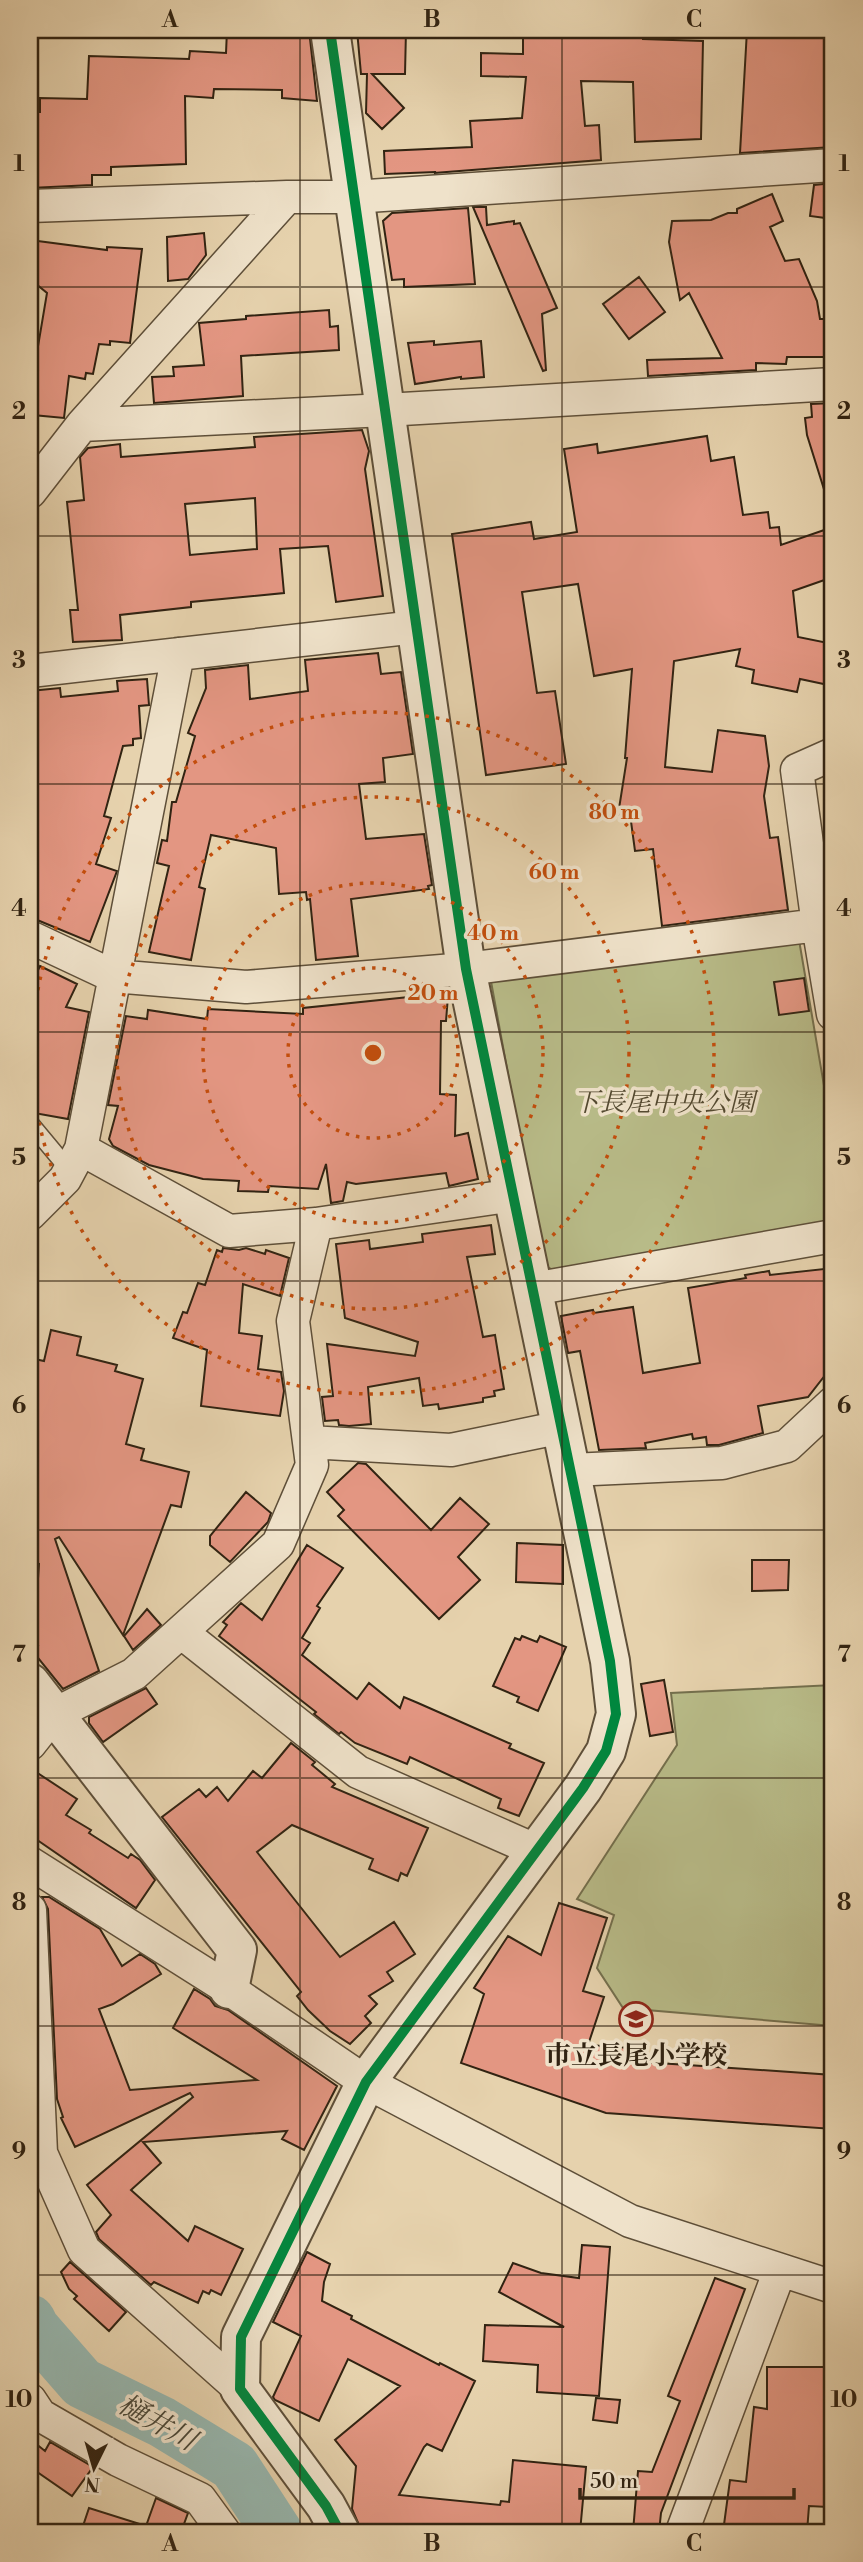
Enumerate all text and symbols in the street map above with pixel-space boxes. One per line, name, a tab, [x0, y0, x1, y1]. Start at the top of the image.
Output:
text: A	[161, 6, 179, 34]
text: B	[423, 6, 441, 34]
text: C	[686, 6, 702, 34]
text: 1	[13, 150, 25, 178]
text: 1	[838, 150, 850, 178]
text: 2	[12, 398, 26, 426]
text: 2	[837, 398, 851, 426]
text: 3	[12, 647, 26, 675]
text: 3	[837, 647, 851, 675]
text: 80 m	[588, 800, 640, 826]
text: 60 m	[529, 860, 579, 886]
text: 4	[11, 895, 27, 923]
text: 4	[836, 895, 852, 923]
text: 40 m	[467, 921, 519, 947]
text: 20 m	[408, 981, 458, 1007]
centre of rings	[361, 1041, 385, 1065]
park label: 下長尾中央公園	[573, 1087, 759, 1119]
text: 5	[12, 1144, 26, 1172]
text: 5	[837, 1144, 851, 1172]
text: 6	[12, 1392, 26, 1420]
text: 6	[837, 1392, 851, 1420]
text: 7	[12, 1641, 26, 1669]
text: 7	[837, 1641, 851, 1669]
text: 8	[12, 1889, 26, 1917]
text: 8	[837, 1889, 851, 1917]
school or university icon: 市立長尾小学校	[617, 2000, 655, 2038]
place label: 市立長尾小学校	[545, 2040, 727, 2072]
text: 9	[12, 2138, 26, 2166]
text: 9	[837, 2138, 851, 2166]
text: 10	[5, 2386, 33, 2414]
text: 10	[830, 2386, 858, 2414]
water label: 樋井川	[112, 2387, 205, 2460]
north arrow	[60, 2432, 130, 2502]
scale bar	[580, 2457, 793, 2501]
text: 50 m	[590, 2469, 638, 2495]
text: N	[84, 2471, 101, 2497]
text: A	[161, 2530, 179, 2558]
text: B	[423, 2530, 441, 2558]
text: C	[686, 2530, 702, 2558]

